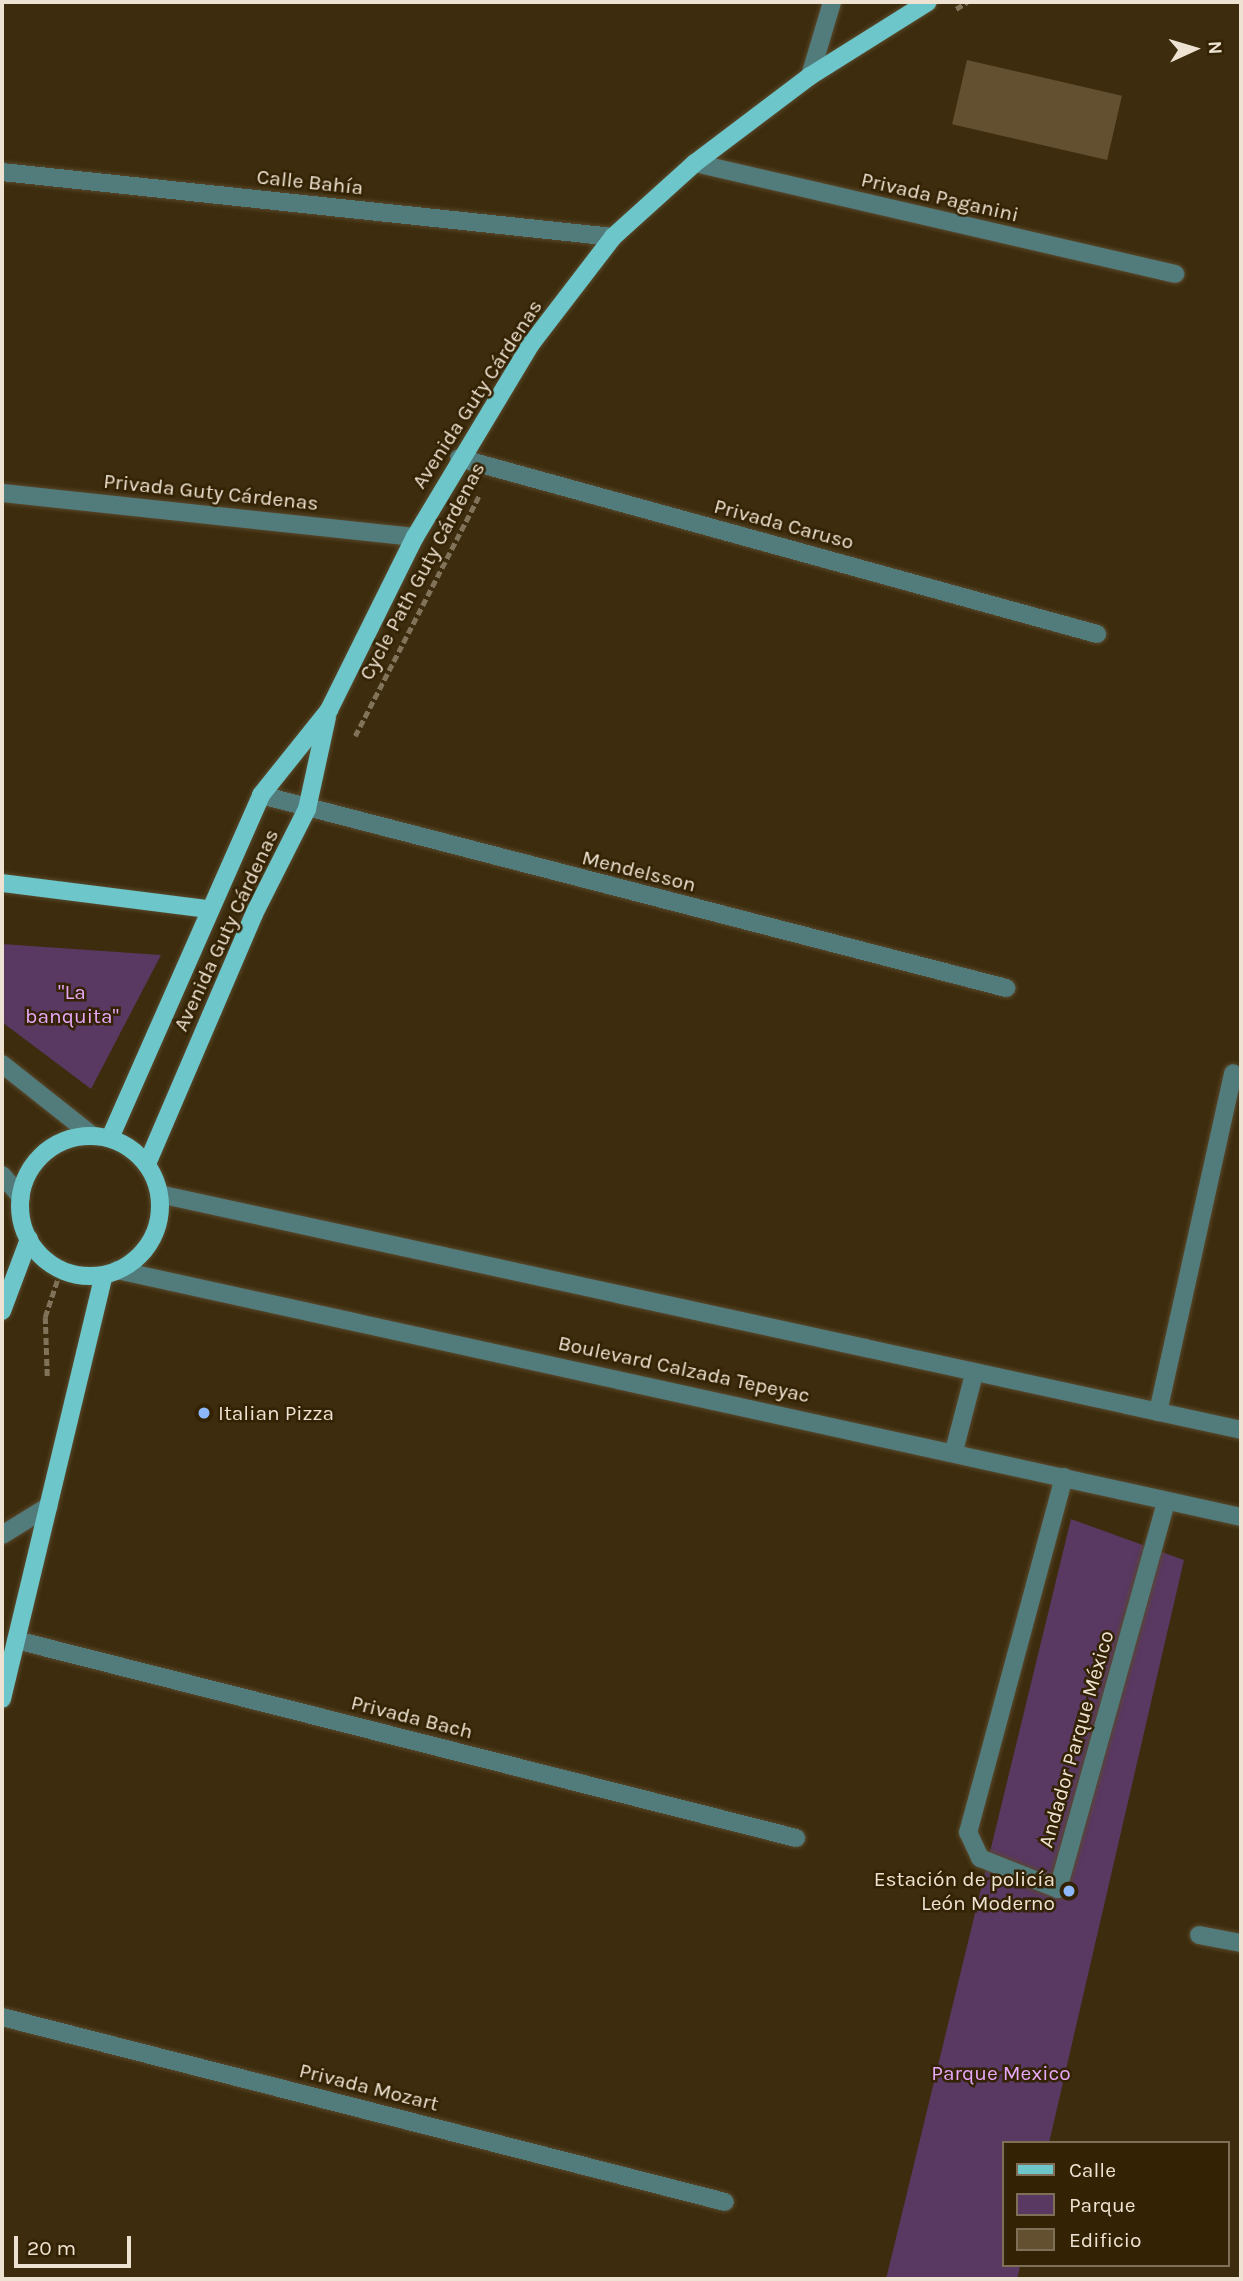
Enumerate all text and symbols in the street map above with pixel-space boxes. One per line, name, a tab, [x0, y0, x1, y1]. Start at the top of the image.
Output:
north arrow	[1159, 14, 1229, 84]
text: N	[1204, 40, 1226, 55]
street label: Calle Bahía	[255, 164, 365, 200]
street label: Privada Paganini	[859, 167, 1021, 227]
street label: Avenida Guty Cárdenas	[406, 295, 548, 493]
street label: Cycle Path Guty Cárdenas	[354, 458, 490, 684]
street label: Privada Guty Cárdenas	[102, 468, 320, 516]
street label: Privada Caruso	[711, 493, 857, 555]
street label: Avenida Guty Cárdenas	[168, 825, 284, 1035]
street label: Mendelsson	[579, 845, 699, 897]
park label: "La banquita"	[25, 979, 119, 1029]
street label: Boulevard Calzada Tepeyac	[556, 1330, 812, 1408]
place label: Italian Pizza	[218, 1400, 334, 1426]
marker: Italian Pizza	[196, 1405, 212, 1421]
street label: Andador Parque México	[1033, 1628, 1119, 1850]
street label: Privada Bach	[348, 1690, 476, 1744]
place label: Estación de policía León Moderno	[874, 1866, 1055, 1916]
marker: Estación de policía León Moderno	[1061, 1883, 1077, 1899]
street label: Privada Mozart	[297, 2057, 441, 2117]
park label: Parque Mexico	[931, 2060, 1071, 2086]
legend	[1002, 2141, 1229, 2267]
text: Calle	[1069, 2158, 1116, 2182]
text: Parque	[1069, 2193, 1136, 2217]
scale bar	[18, 2222, 135, 2266]
text: Edificio	[1069, 2228, 1142, 2252]
text: 20 m	[27, 2236, 76, 2260]

